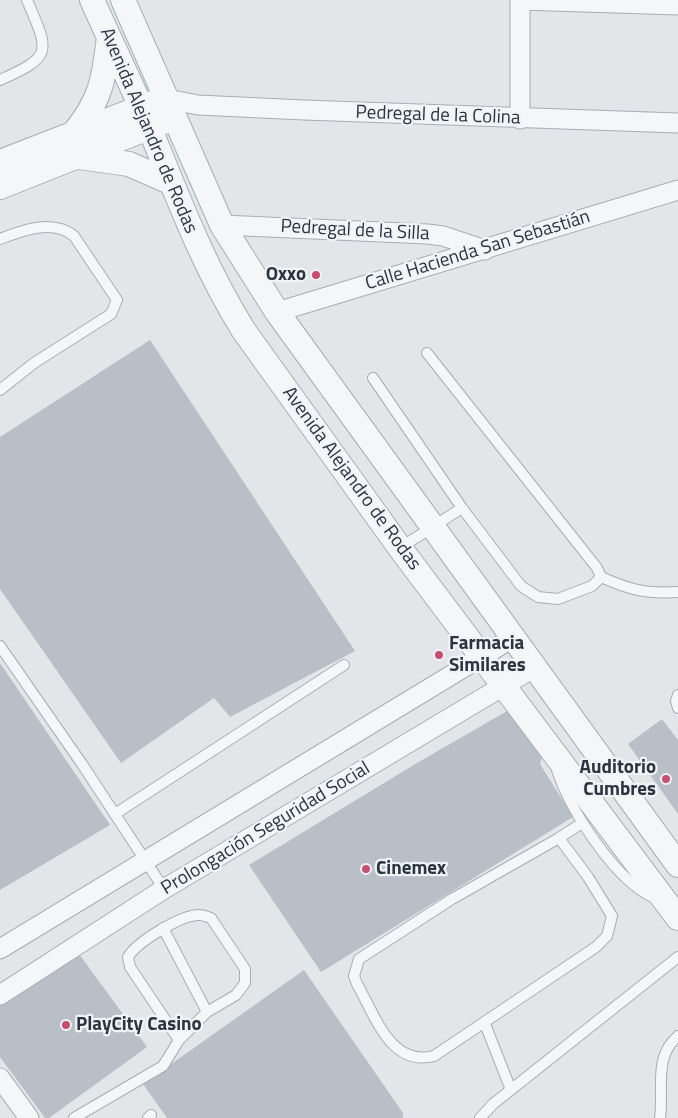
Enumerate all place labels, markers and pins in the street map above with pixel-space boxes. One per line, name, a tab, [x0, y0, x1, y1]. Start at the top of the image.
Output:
place label: Oxxo	[266, 264, 306, 286]
marker: Oxxo	[310, 269, 322, 281]
place label: Farmacia Similares	[449, 633, 526, 677]
marker: Farmacia Similares	[433, 649, 445, 661]
place label: Auditorio Cumbres	[580, 757, 656, 801]
marker: Auditorio Cumbres	[660, 773, 672, 785]
place label: Cinemex	[376, 858, 446, 880]
marker: Cinemex	[360, 863, 372, 875]
place label: PlayCity Casino	[76, 1014, 202, 1036]
marker: PlayCity Casino	[60, 1019, 72, 1031]

